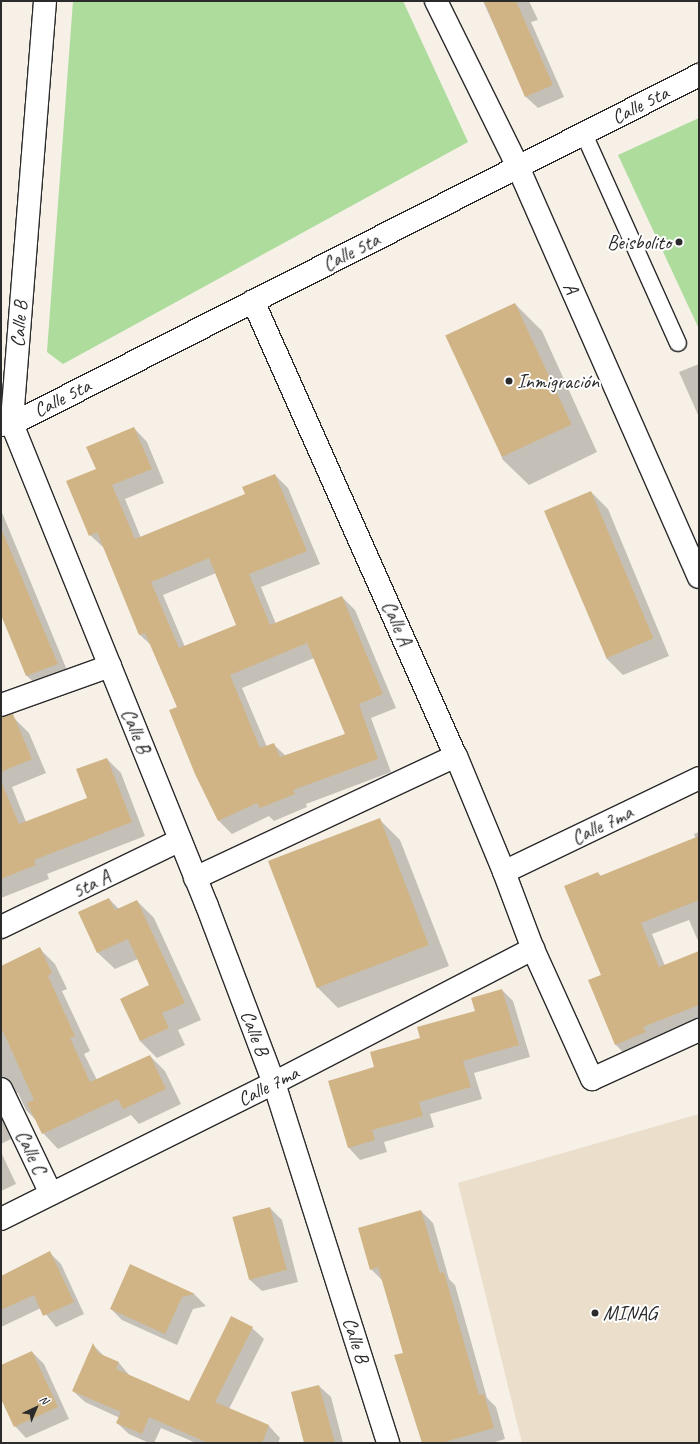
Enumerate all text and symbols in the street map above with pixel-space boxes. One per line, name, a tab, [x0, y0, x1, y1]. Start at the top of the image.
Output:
street label: Calle 5ta	[608, 81, 672, 129]
street label: Calle 5ta	[319, 228, 383, 276]
place label: Beisbolito	[607, 230, 671, 254]
marker: Beisbolito	[674, 237, 684, 247]
street label: A	[558, 279, 584, 297]
street label: Calle B	[5, 300, 33, 348]
place label: Inmigración	[517, 369, 599, 393]
street label: Calle 5ta	[30, 374, 94, 422]
marker: Inmigración	[504, 376, 514, 386]
street label: Calle A	[377, 597, 417, 649]
street label: Calle B	[116, 705, 156, 757]
street label: Calle 7ma	[567, 800, 637, 850]
street label: 5ta A	[68, 865, 114, 903]
street label: Calle B	[235, 1007, 275, 1059]
street label: Calle 7ma	[233, 1061, 303, 1111]
street label: Calle C	[10, 1126, 52, 1178]
place label: MINAG	[603, 1301, 657, 1325]
marker: MINAG	[590, 1308, 600, 1318]
street label: Calle B	[337, 1314, 375, 1366]
north arrow	[16, 1388, 56, 1428]
text: N	[37, 1392, 52, 1407]

